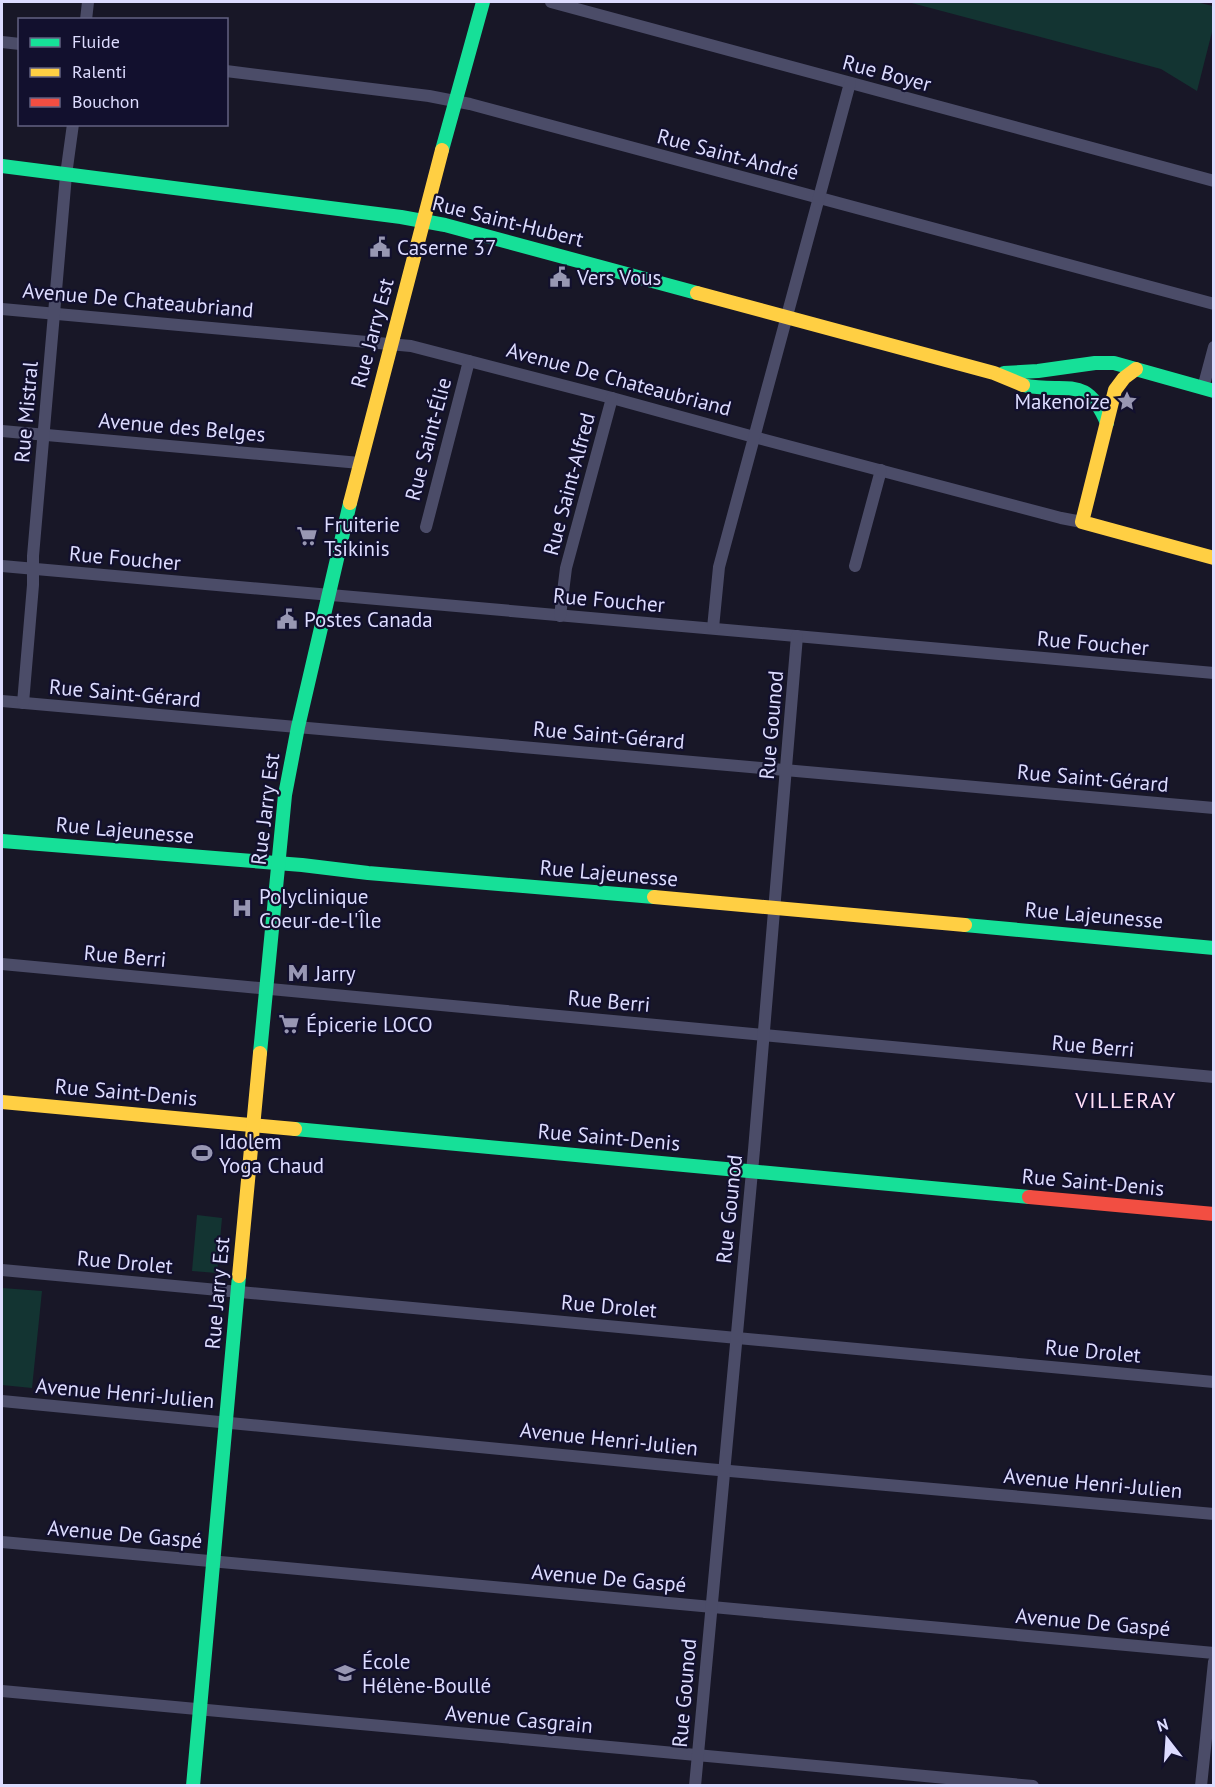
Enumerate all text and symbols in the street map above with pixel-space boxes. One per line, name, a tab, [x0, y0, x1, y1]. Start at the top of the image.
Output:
legend	[18, 18, 228, 126]
text: Fluide	[72, 30, 120, 53]
street label: Rue Boyer	[840, 48, 934, 98]
text: Ralenti	[72, 60, 127, 83]
text: Bouchon	[72, 90, 139, 113]
street label: Rue Saint-André	[654, 122, 802, 186]
street label: Rue Saint-Hubert	[430, 189, 586, 253]
place label: Caserne 37	[397, 234, 496, 261]
public building icon: Caserne 37	[368, 235, 392, 259]
place label: Vers Vous	[576, 264, 661, 291]
public building icon: Vers Vous	[548, 265, 572, 289]
street label: Rue Jarry Est	[344, 275, 400, 391]
street label: Avenue De Chateaubriand	[21, 276, 255, 324]
street label: Avenue De Chateaubriand	[504, 336, 734, 422]
street label: Rue Mistral	[8, 360, 44, 464]
street label: Rue Saint-Élie	[399, 375, 457, 503]
place label: Makenoize	[1014, 388, 1110, 415]
place icon: Makenoize	[1115, 389, 1139, 413]
street label: Avenue des Belges	[97, 406, 267, 448]
street label: Rue Saint-Alfred	[537, 410, 601, 558]
place label: Fruiterie Tsikinis	[324, 511, 400, 562]
supermarket icon: Fruiterie Tsikinis	[295, 524, 319, 548]
street label: Rue Foucher	[68, 540, 182, 576]
street label: Rue Foucher	[552, 582, 666, 618]
place label: Postes Canada	[304, 606, 433, 633]
public building icon: Postes Canada	[275, 607, 299, 631]
street label: Rue Foucher	[1036, 625, 1150, 661]
street label: Rue Gounod	[753, 669, 789, 781]
street label: Rue Saint-Gérard	[48, 673, 202, 713]
street label: Rue Saint-Gérard	[532, 715, 686, 755]
street label: Rue Jarry Est	[245, 752, 285, 866]
street label: Rue Saint-Gérard	[1016, 758, 1170, 798]
street label: Rue Lajeunesse	[55, 811, 195, 849]
street label: Rue Lajeunesse	[539, 854, 679, 892]
place label: Polyclinique Coeur-de-l'Île	[259, 883, 381, 934]
hospital icon: Polyclinique Coeur-de-l'Île	[230, 896, 254, 920]
street label: Rue Lajeunesse	[1024, 896, 1164, 934]
street label: Rue Berri	[83, 939, 167, 973]
place label: Jarry	[314, 960, 356, 987]
metro station icon: Jarry	[286, 961, 310, 985]
street label: Rue Berri	[567, 984, 651, 1018]
place label: Épicerie LOCO	[306, 1011, 433, 1038]
supermarket icon: Épicerie LOCO	[277, 1012, 301, 1036]
street label: Rue Berri	[1051, 1029, 1135, 1063]
street label: Rue Saint-Denis	[54, 1072, 198, 1112]
district label: VILLERAY	[1074, 1086, 1177, 1114]
street label: Rue Saint-Denis	[537, 1117, 681, 1157]
place label: Idolem Yoga Chaud	[219, 1128, 324, 1179]
sports icon: Idolem Yoga Chaud	[190, 1141, 214, 1165]
street label: Rue Gounod	[710, 1153, 748, 1265]
street label: Rue Saint-Denis	[1021, 1162, 1165, 1202]
street label: Rue Jarry Est	[199, 1236, 235, 1350]
street label: Rue Drolet	[76, 1244, 174, 1280]
street label: Rue Drolet	[560, 1288, 658, 1324]
street label: Rue Drolet	[1044, 1333, 1142, 1369]
street label: Avenue Henri-Julien	[35, 1372, 215, 1414]
street label: Avenue Henri-Julien	[519, 1416, 699, 1462]
street label: Avenue Henri-Julien	[1003, 1462, 1183, 1504]
street label: Avenue De Gaspé	[46, 1514, 204, 1554]
street label: Avenue De Gaspé	[530, 1558, 688, 1598]
street label: Avenue De Gaspé	[1014, 1602, 1172, 1642]
street label: Rue Gounod	[666, 1637, 702, 1749]
place label: École Hélène-Boullé	[362, 1648, 491, 1699]
school or university icon: École Hélène-Boullé	[333, 1661, 357, 1685]
street label: Avenue Casgrain	[444, 1699, 594, 1739]
north arrow	[1137, 1709, 1197, 1769]
text: N	[1155, 1714, 1171, 1736]

